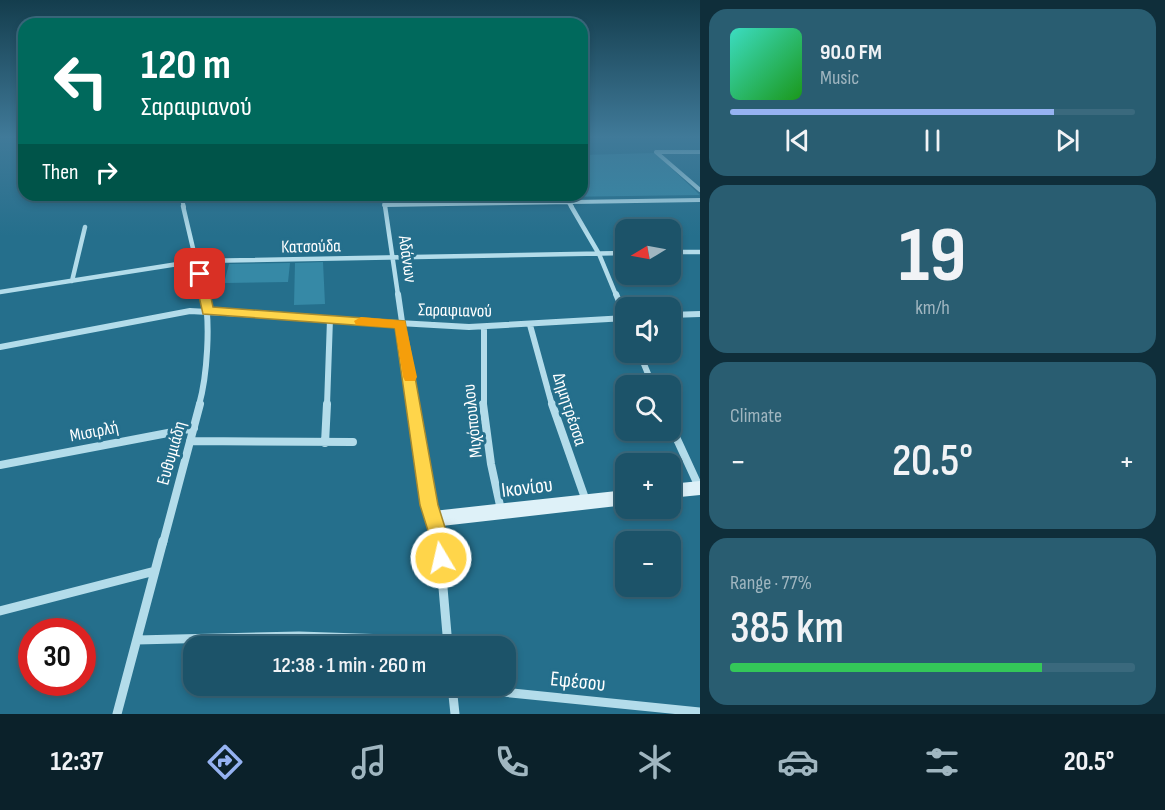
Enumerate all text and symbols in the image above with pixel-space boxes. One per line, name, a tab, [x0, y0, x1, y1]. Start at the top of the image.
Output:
text: 90.0 FM	[820, 39, 882, 66]
text: 120 m	[141, 40, 231, 91]
icon: left	[42, 42, 120, 120]
text: Music	[820, 66, 859, 90]
text: Σαραφιανού	[141, 91, 252, 123]
icon: previous	[781, 124, 814, 157]
icon: pause	[916, 124, 949, 157]
icon: next	[1051, 124, 1084, 157]
icon: right	[90, 156, 123, 189]
text: Then	[42, 159, 78, 186]
text: 19	[899, 210, 966, 303]
north arrow	[615, 219, 681, 285]
map controls	[615, 219, 681, 597]
street label: Αδάνων	[394, 233, 421, 284]
street label: Κατσούδα	[281, 235, 341, 258]
pin	[174, 248, 225, 299]
icon: arrive	[183, 257, 216, 290]
text: km/h	[915, 296, 950, 320]
button: sound	[615, 297, 681, 363]
street label: Σαραφιανού	[418, 299, 492, 322]
street label: Δημητρέσσα	[548, 370, 591, 449]
button: search	[615, 375, 681, 441]
street label: Μιχόπουλου	[458, 383, 487, 459]
text: Climate	[730, 404, 782, 428]
street label: Μισιρλή	[68, 416, 120, 446]
street label: Ευθυμιάδη	[152, 419, 191, 487]
text: 20.5°	[892, 434, 973, 489]
text: −	[730, 442, 746, 482]
text: +	[1119, 442, 1135, 482]
button: +	[615, 453, 681, 519]
street label: Ικονίου	[500, 472, 554, 503]
position arrow	[409, 526, 473, 590]
button: −	[615, 531, 681, 597]
text: Range · 77%	[730, 571, 812, 595]
text: 385 km	[730, 601, 844, 656]
speed limit sign: 30	[18, 618, 96, 696]
text: 12:38 · 1 min · 260 m	[273, 652, 426, 679]
street label: Εφέσου	[549, 666, 607, 697]
icon: directions	[204, 741, 246, 783]
icon: music	[348, 741, 390, 783]
icon: phone	[491, 741, 533, 783]
icon: climate	[634, 741, 676, 783]
icon: car	[777, 741, 819, 783]
icon: filters	[921, 741, 963, 783]
text: 12:37	[51, 746, 103, 778]
text: 20.5°	[1064, 746, 1114, 778]

